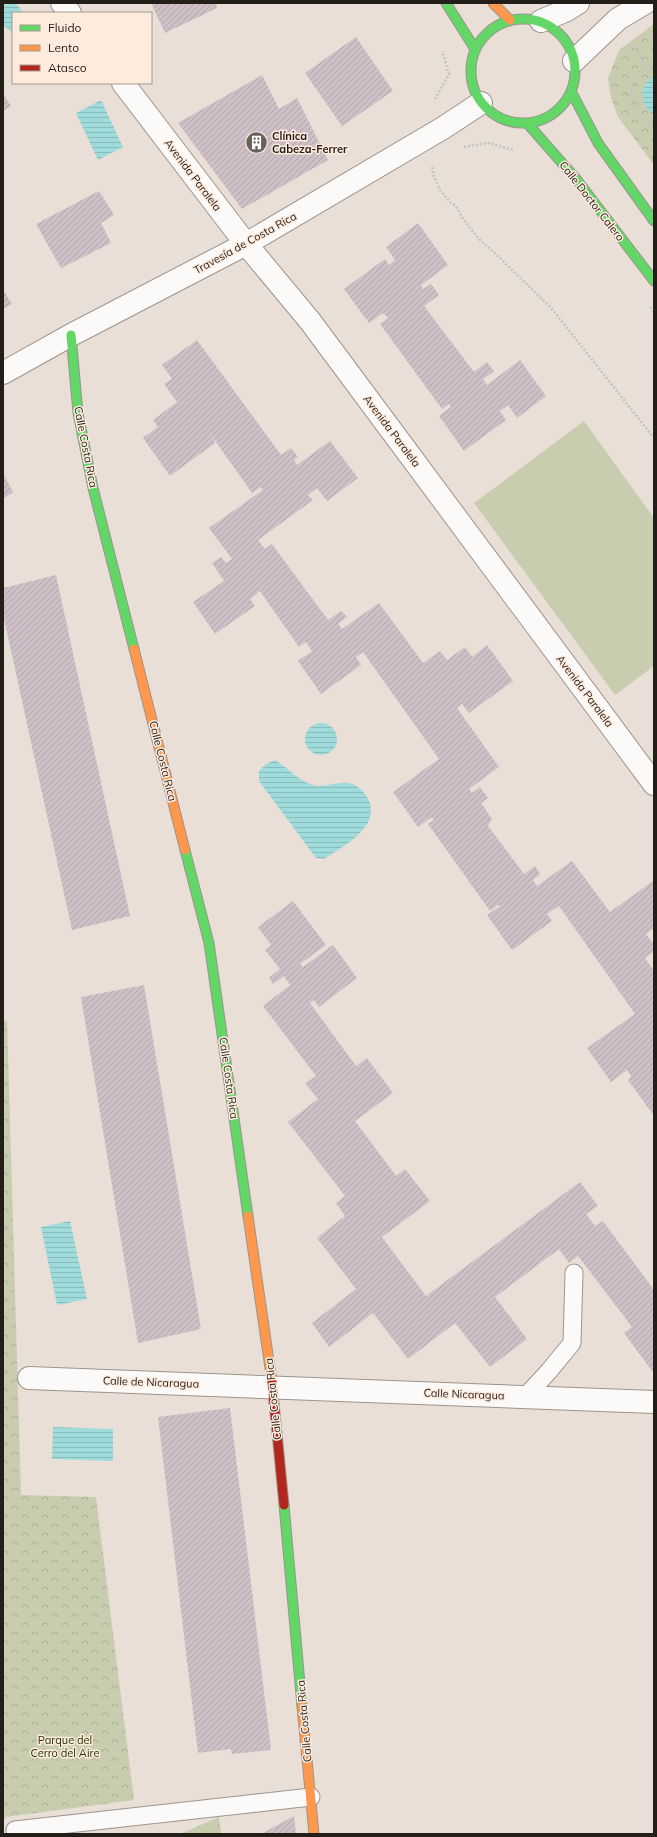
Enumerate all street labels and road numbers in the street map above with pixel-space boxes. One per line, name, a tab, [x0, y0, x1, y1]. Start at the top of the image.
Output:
street label: Avenida Paralela	[161, 136, 225, 214]
street label: Calle Doctor Calero	[556, 158, 628, 244]
street label: Travesía de Costa Rica	[191, 209, 299, 277]
street label: Avenida Paralela	[360, 392, 424, 470]
street label: Calle Costa Rica	[71, 405, 101, 489]
street label: Avenida Paralela	[553, 652, 617, 730]
street label: Calle Costa Rica	[146, 719, 180, 803]
street label: Calle Costa Rica	[216, 1036, 242, 1120]
street label: Calle Costa Rica	[262, 1357, 284, 1441]
street label: Calle de Nicaragua	[103, 1373, 199, 1391]
street label: Calle Nicaragua	[423, 1386, 505, 1402]
street label: Calle Costa Rica	[293, 1679, 315, 1763]

